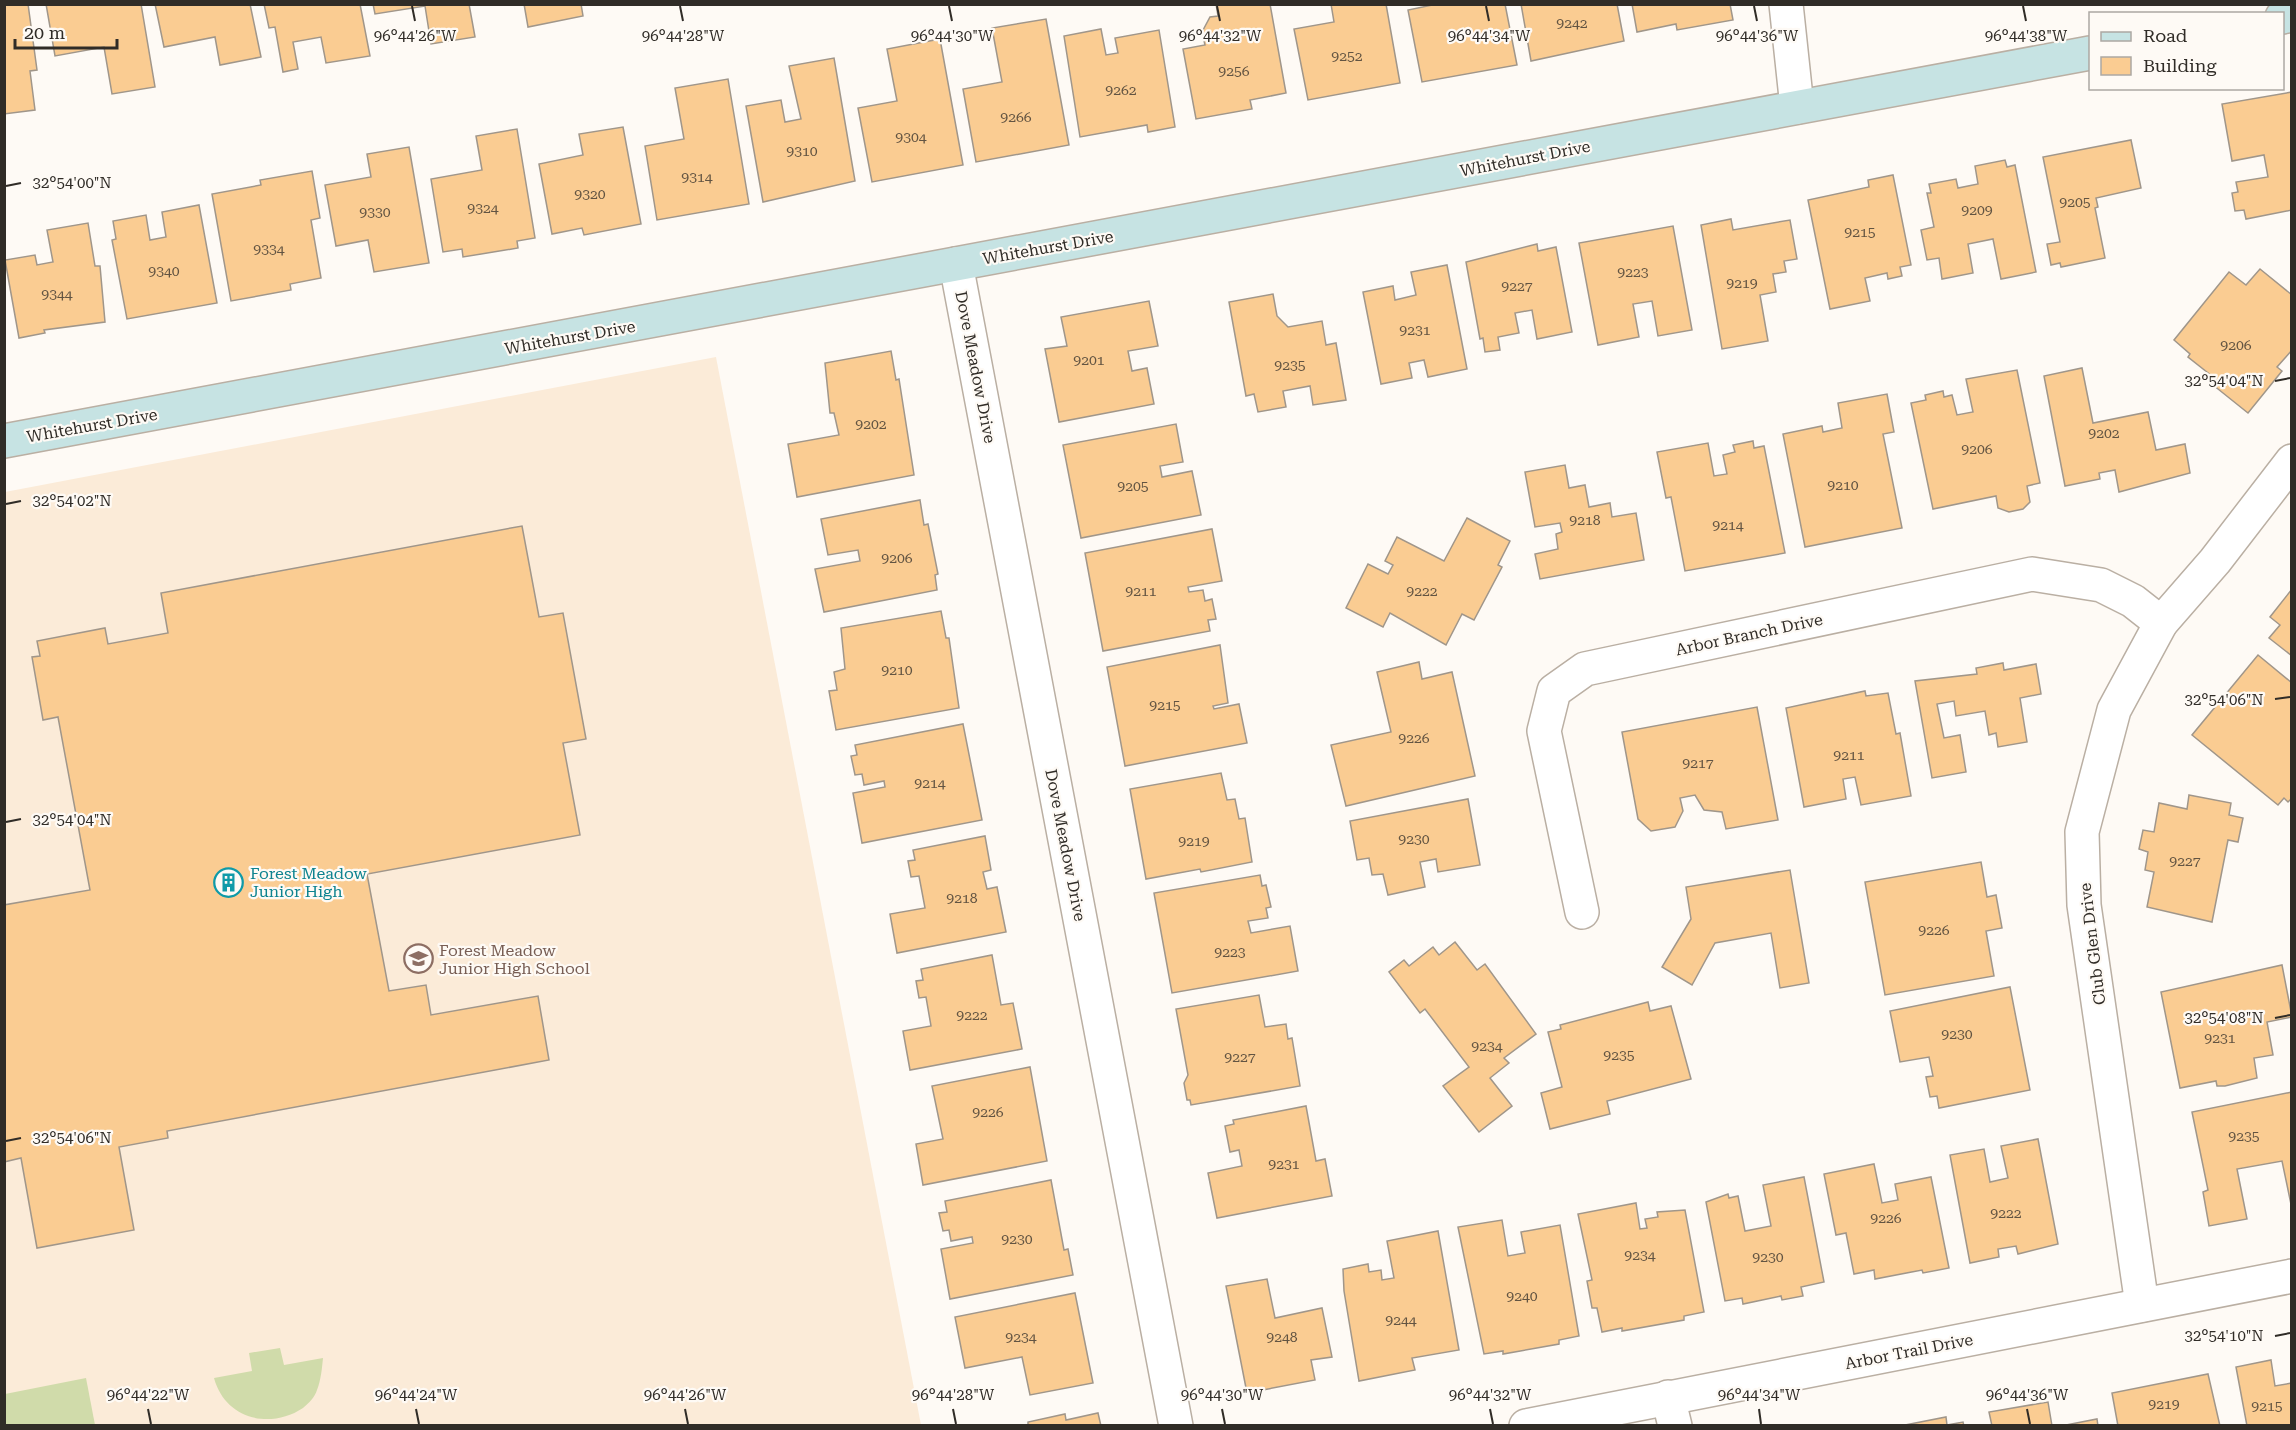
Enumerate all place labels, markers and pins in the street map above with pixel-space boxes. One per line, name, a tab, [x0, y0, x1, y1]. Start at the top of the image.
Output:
place label: Forest Meadow Junior High	[250, 864, 368, 901]
building icon: Forest Meadow Junior High	[213, 866, 245, 898]
place label: Forest Meadow Junior High School	[439, 941, 590, 978]
school or university icon: Forest Meadow Junior High School	[402, 943, 434, 975]

